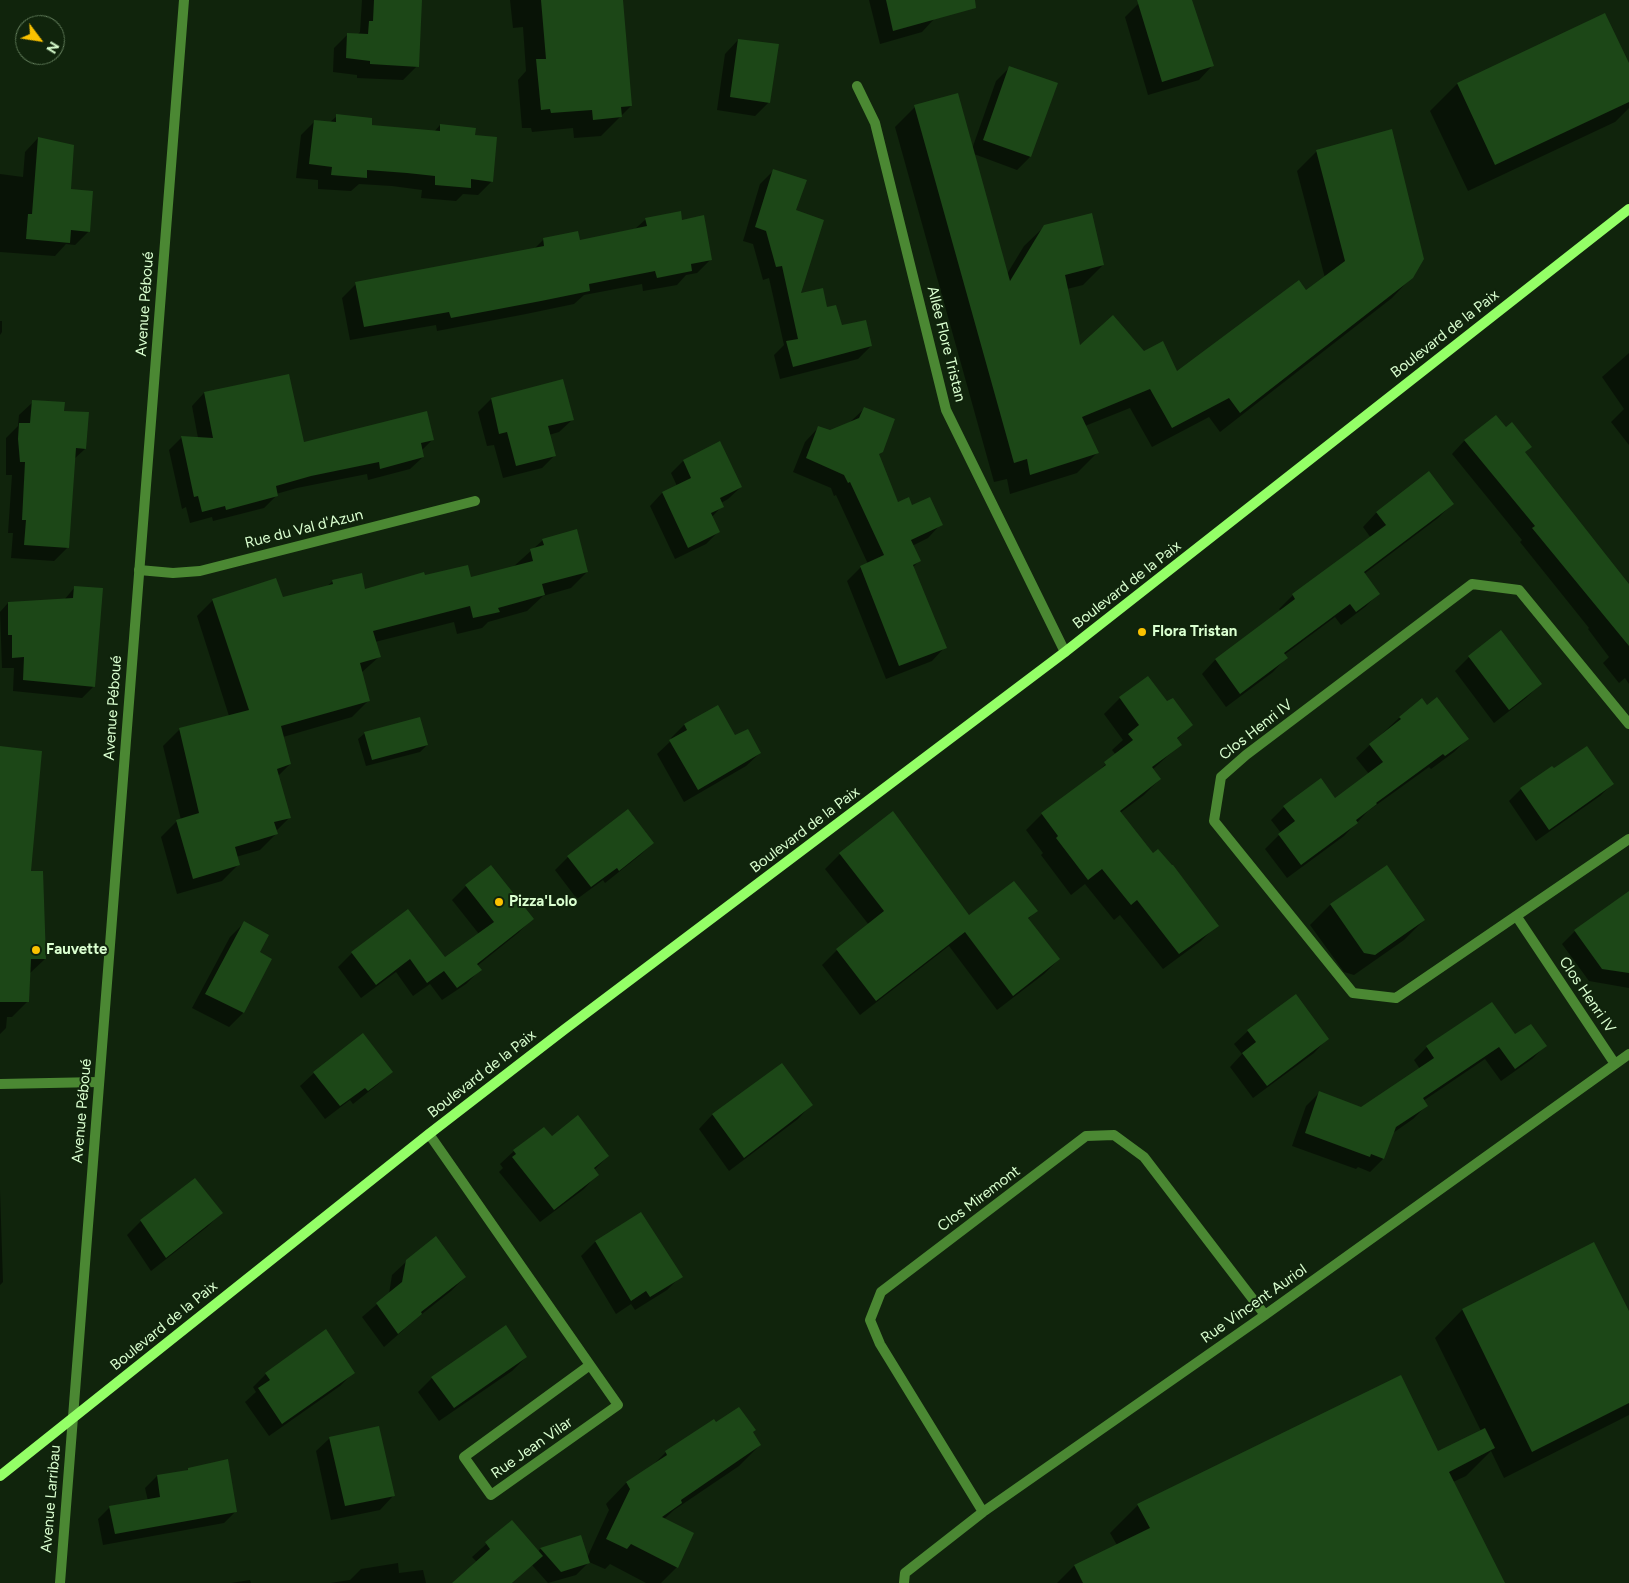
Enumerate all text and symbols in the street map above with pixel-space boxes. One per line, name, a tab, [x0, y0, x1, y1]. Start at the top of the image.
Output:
north arrow	[15, 15, 65, 65]
text: N	[42, 38, 63, 56]
street label: Avenue Péboué	[132, 251, 158, 357]
street label: Allée Flore Tristan	[923, 284, 969, 404]
street label: Boulevard de la Paix	[1387, 286, 1503, 382]
street label: Rue du Val d'Azun	[243, 506, 365, 552]
street label: Boulevard de la Paix	[1069, 537, 1185, 633]
place label: Flora Tristan	[1152, 623, 1237, 641]
marker: Flora Tristan	[1136, 626, 1148, 638]
street label: Avenue Péboué	[100, 655, 126, 761]
street label: Clos Henri IV	[1216, 696, 1296, 764]
street label: Boulevard de la Paix	[747, 783, 863, 877]
place label: Pizza'Lolo	[509, 893, 577, 911]
marker: Pizza'Lolo	[493, 896, 505, 908]
place label: Fauvette	[46, 941, 107, 959]
marker: Fauvette	[30, 944, 42, 956]
street label: Clos Henri IV	[1555, 953, 1619, 1037]
street label: Boulevard de la Paix	[424, 1026, 540, 1122]
street label: Avenue Péboué	[68, 1058, 96, 1164]
street label: Clos Miremont	[934, 1162, 1024, 1236]
street label: Rue Vincent Auriol	[1198, 1261, 1310, 1347]
street label: Boulevard de la Paix	[107, 1277, 221, 1375]
street label: Rue Jean Vilar	[488, 1413, 576, 1483]
street label: Avenue Larribau	[37, 1444, 65, 1554]

